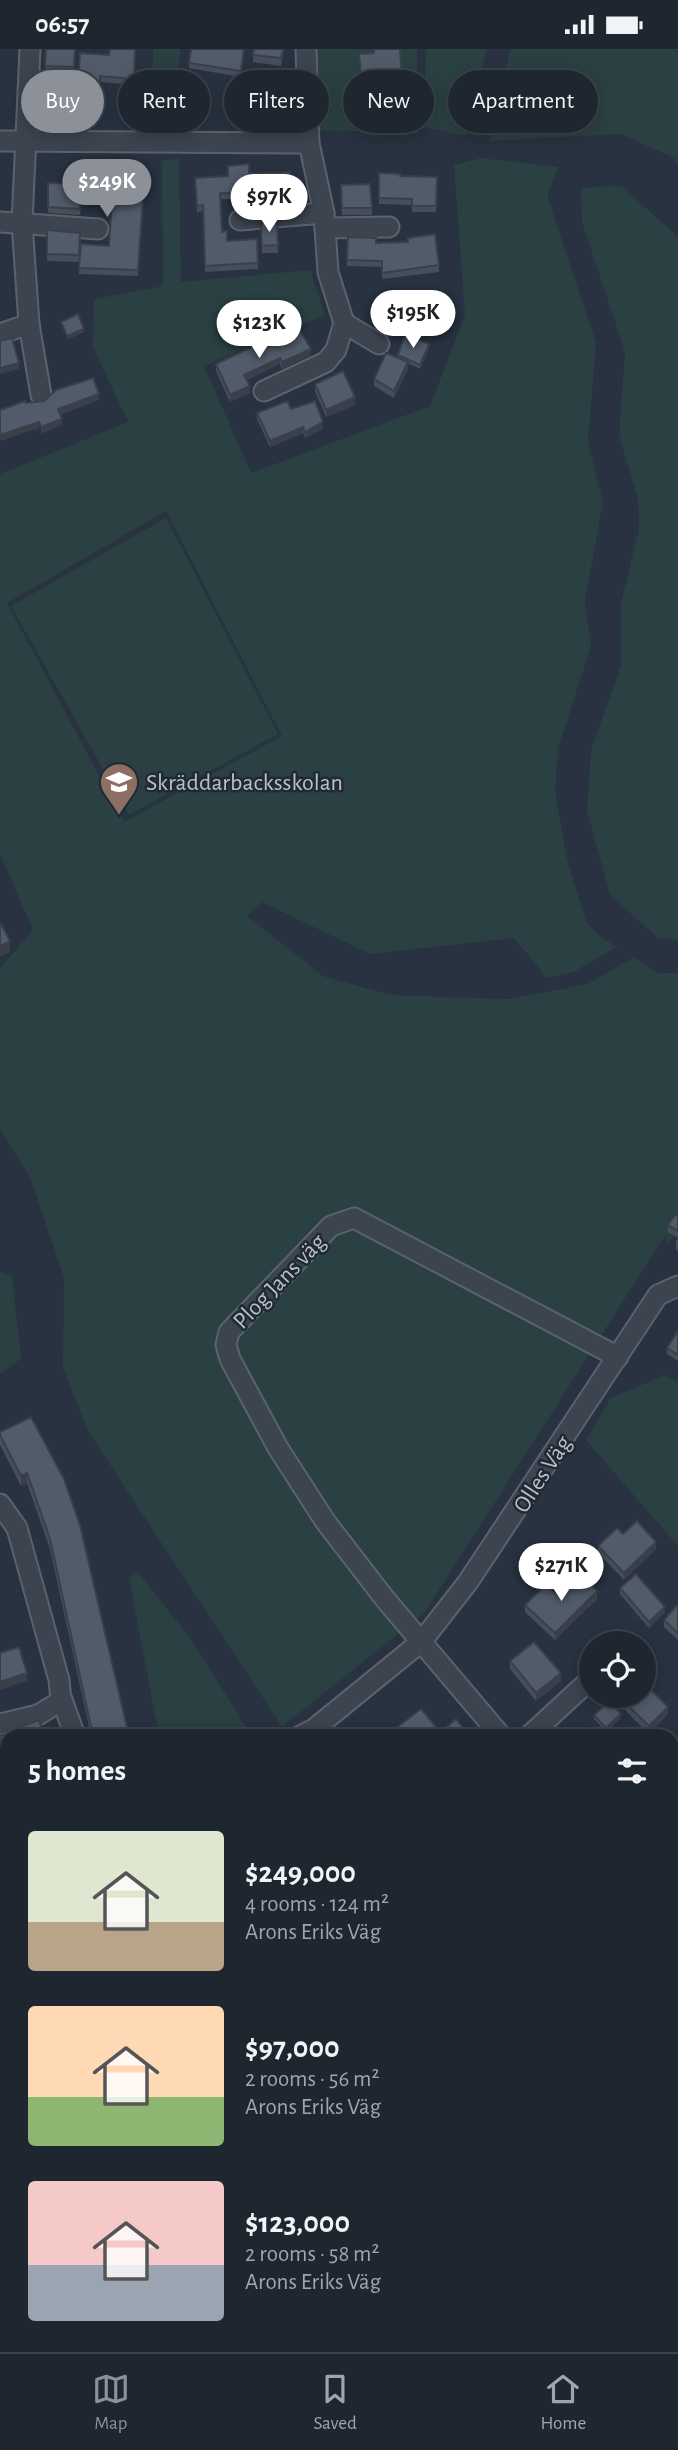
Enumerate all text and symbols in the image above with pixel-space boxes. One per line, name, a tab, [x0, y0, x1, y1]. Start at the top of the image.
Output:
text: 06:57	[35, 11, 90, 37]
chip: Buy	[21, 70, 104, 133]
chip: Rent	[118, 70, 210, 133]
chip: Filters	[224, 70, 329, 133]
chip: New	[343, 70, 434, 133]
chip: Apartment	[448, 70, 598, 133]
pin: $249K	[58, 159, 156, 219]
text: $249K	[78, 170, 136, 193]
pin: $97K	[228, 174, 310, 234]
text: $97K	[247, 185, 291, 208]
pin: $195K	[364, 291, 462, 350]
pin: $123K	[210, 301, 308, 360]
text: $195K	[386, 301, 440, 324]
text: $123K	[233, 311, 285, 334]
school or university icon: Skräddarbacksskolan	[98, 761, 140, 816]
place label: Skräddarbacksskolan	[146, 771, 343, 795]
street label: Plog Jans väg	[229, 1229, 331, 1334]
street label: Olles Väg	[509, 1432, 576, 1517]
pin: $271K	[512, 1543, 610, 1603]
text: $271K	[535, 1554, 587, 1577]
map controls	[579, 1631, 656, 1708]
button: locate	[579, 1631, 656, 1708]
icon: filters	[613, 1752, 651, 1790]
text: 5 homes	[28, 1756, 126, 1786]
text: $249,000	[245, 1858, 356, 1888]
icon: home	[84, 1859, 168, 1943]
text: 4 rooms · 124 m²	[245, 1893, 389, 1916]
text: Arons Eriks Väg	[245, 1921, 381, 1944]
text: $97,000	[245, 2033, 340, 2063]
icon: home	[84, 2034, 168, 2118]
text: 2 rooms · 56 m²	[245, 2068, 379, 2091]
text: Arons Eriks Väg	[245, 2096, 381, 2119]
text: $123,000	[245, 2208, 350, 2238]
icon: home	[84, 2209, 168, 2293]
text: 2 rooms · 58 m²	[245, 2243, 380, 2266]
text: Arons Eriks Väg	[245, 2271, 381, 2294]
tab: Map	[92, 2370, 130, 2435]
tab: Saved	[313, 2370, 357, 2435]
tab: Home	[540, 2370, 586, 2435]

